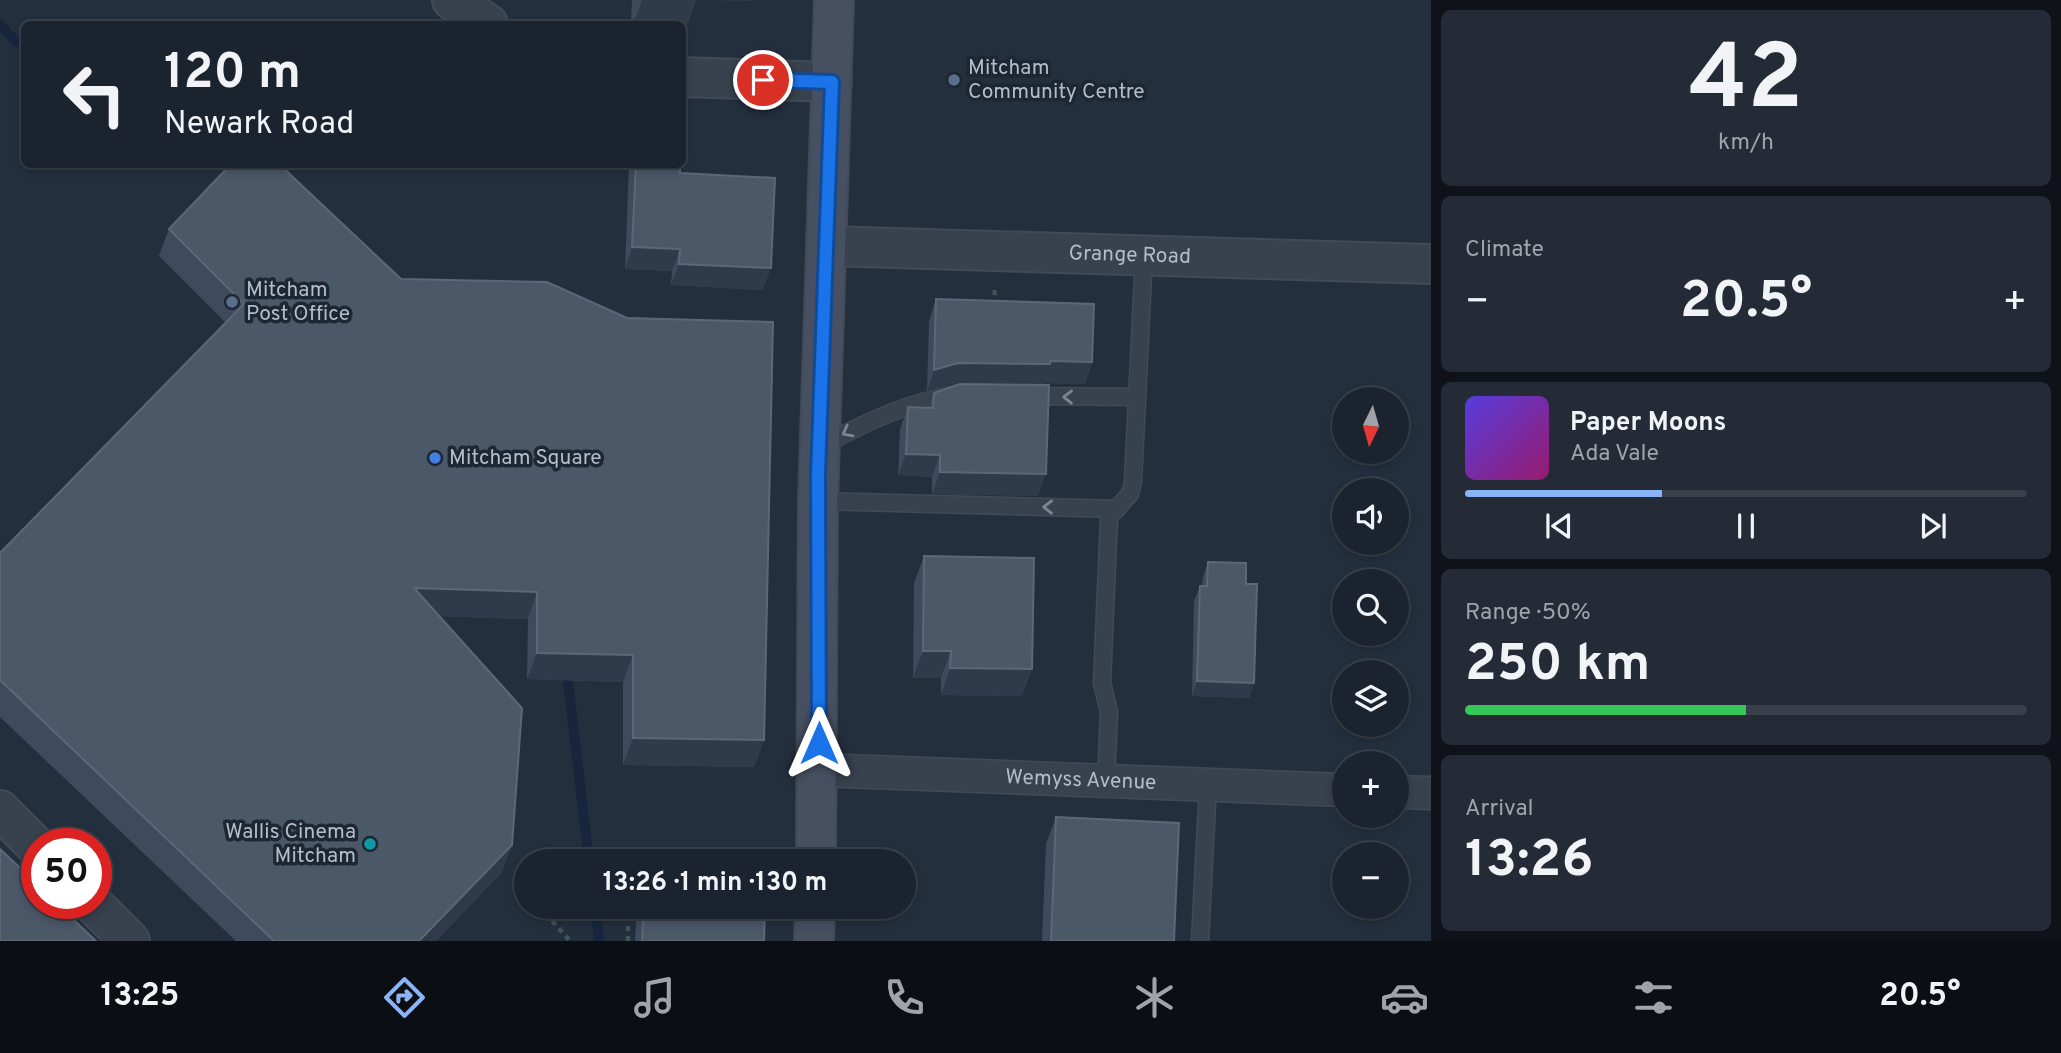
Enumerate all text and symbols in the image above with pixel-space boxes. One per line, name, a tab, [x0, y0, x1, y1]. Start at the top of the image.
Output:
text: 42	[1689, 26, 1803, 141]
text: 120 m	[164, 44, 301, 106]
icon: left	[49, 49, 140, 140]
pin	[733, 50, 793, 110]
place label: Mitcham Community Centre	[968, 55, 1145, 106]
icon: arrive	[744, 61, 782, 99]
marker: Mitcham Community Centre	[946, 72, 962, 88]
text: Newark Road	[164, 105, 354, 145]
text: km/h	[1718, 129, 1774, 158]
text: Climate	[1465, 236, 1544, 265]
street label: Grange Road	[1068, 240, 1191, 270]
text: 20.5°	[1680, 270, 1812, 336]
place label: Mitcham Post Office	[246, 277, 350, 328]
text: −	[1465, 279, 1490, 328]
text: +	[2002, 279, 2027, 328]
marker: Mitcham Post Office	[224, 294, 240, 310]
north arrow	[1332, 387, 1409, 464]
map controls	[1332, 387, 1409, 919]
one-way arrow	[1063, 389, 1073, 405]
text: Paper Moons	[1570, 407, 1726, 440]
one-way arrow	[842, 424, 855, 437]
text: Ada Vale	[1570, 440, 1659, 469]
place label: Mitcham Square	[449, 445, 602, 472]
marker: Mitcham Square	[427, 450, 443, 466]
button: sound	[1332, 478, 1409, 555]
one-way arrow	[1043, 499, 1053, 515]
icon: previous	[1540, 507, 1578, 545]
icon: pause	[1727, 507, 1765, 545]
icon: next	[1914, 507, 1952, 545]
button: search	[1332, 569, 1409, 646]
text: Range · 50%	[1465, 599, 1591, 628]
text: 250 km	[1465, 633, 1650, 699]
button: layers	[1332, 660, 1409, 737]
position arrow	[782, 706, 856, 780]
button: +	[1332, 751, 1409, 828]
street label: Wemyss Avenue	[1005, 764, 1157, 796]
text: Arrival	[1465, 795, 1534, 824]
place label: Wallis Cinema Mitcham	[225, 819, 356, 870]
speed limit sign: 50	[21, 828, 112, 919]
text: 13:26	[1465, 829, 1593, 895]
marker: Wallis Cinema Mitcham	[362, 836, 378, 852]
button: −	[1332, 842, 1409, 919]
text: 13:26 · 1 min · 130 m	[603, 867, 827, 900]
icon: directions	[380, 973, 429, 1022]
icon: music	[630, 973, 679, 1022]
icon: phone	[880, 973, 929, 1022]
icon: climate	[1130, 973, 1179, 1022]
icon: car	[1380, 973, 1429, 1022]
icon: filters	[1629, 973, 1678, 1022]
text: 13:25	[100, 977, 179, 1017]
text: 20.5°	[1879, 977, 1960, 1017]

